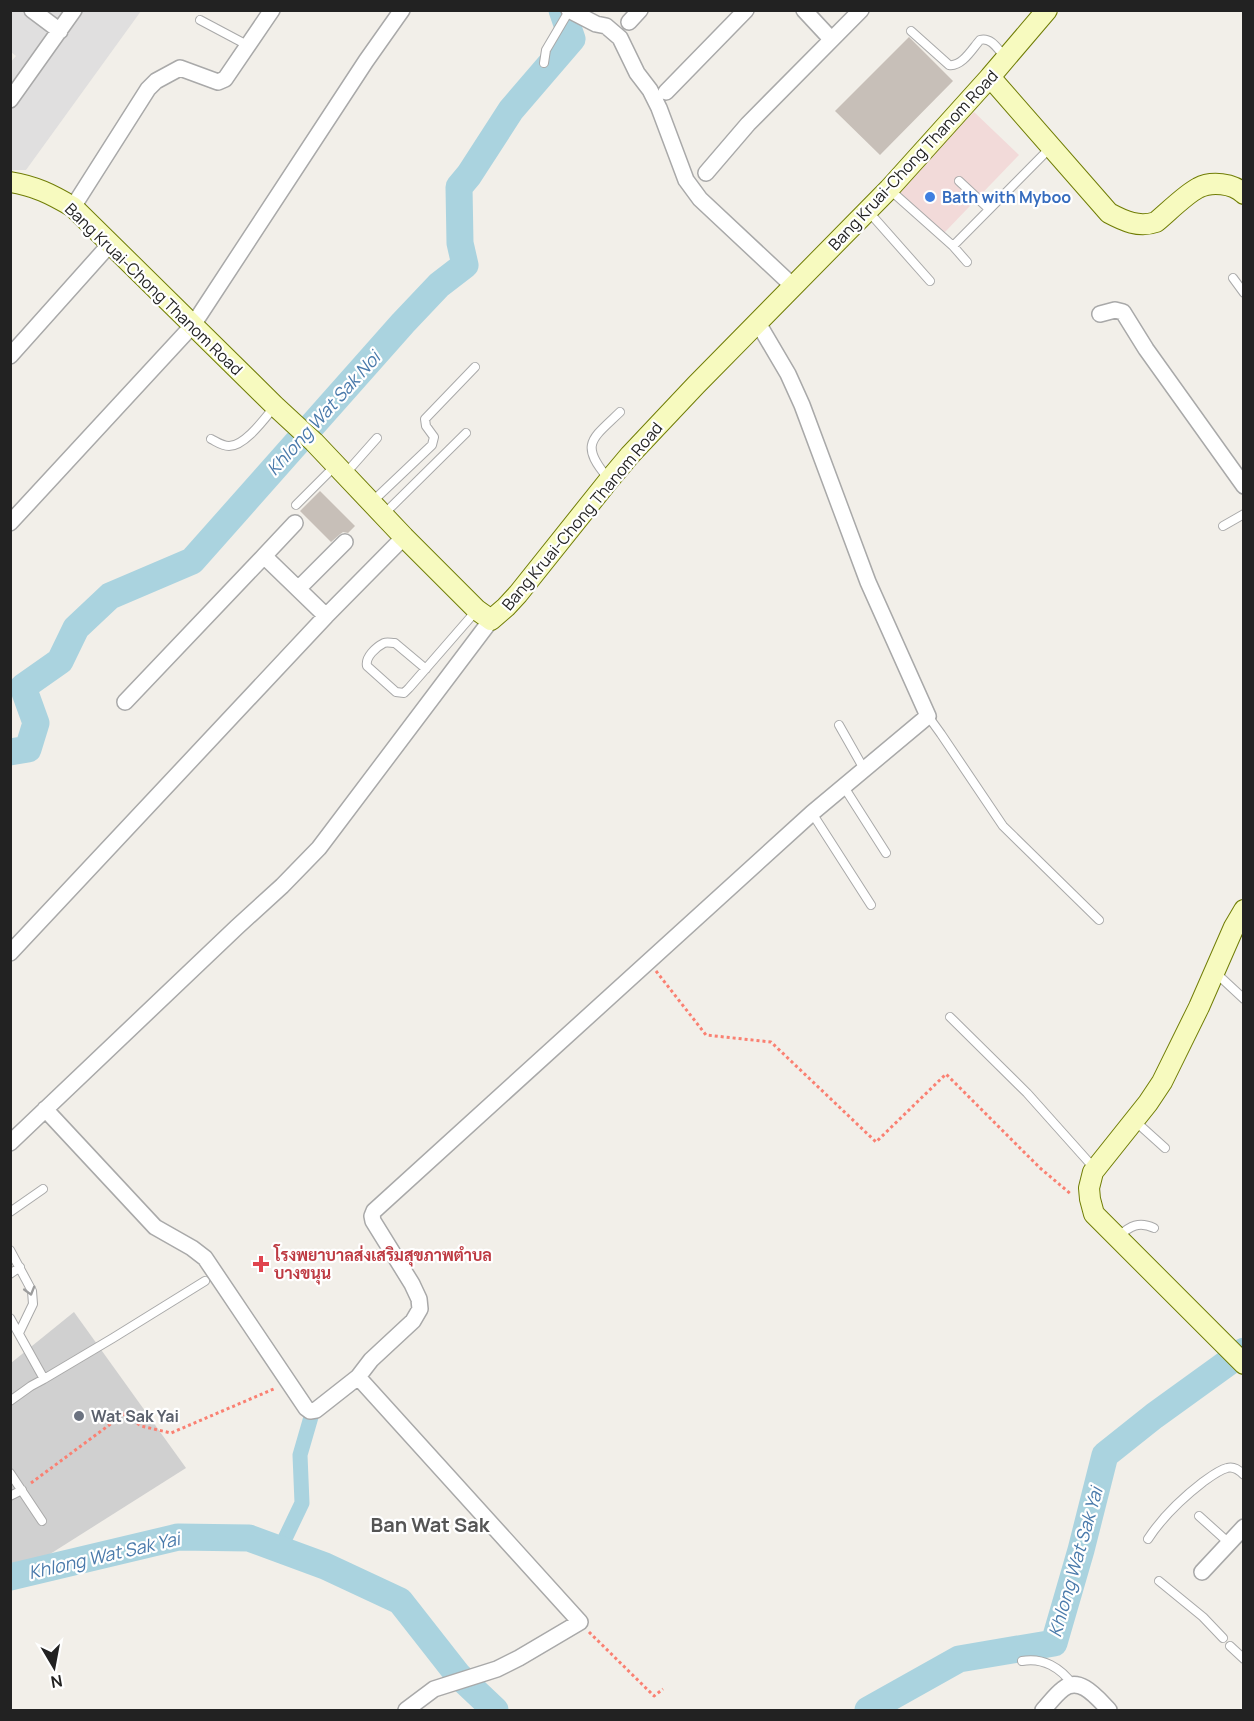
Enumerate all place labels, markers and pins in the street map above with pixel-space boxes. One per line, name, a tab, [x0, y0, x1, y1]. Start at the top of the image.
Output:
place label: Bath with Myboo	[942, 186, 1071, 208]
marker: Bath with Myboo	[923, 190, 937, 204]
place label: โรงพยาบาลส่งเสริมสุขภาพตำบล บางขนุน	[273, 1244, 492, 1285]
marker: โรงพยาบาลส่งเสริมสุขภาพตำบล บางขนุน	[252, 1255, 270, 1273]
place label: Wat Sak Yai	[91, 1405, 179, 1427]
marker: Wat Sak Yai	[72, 1409, 86, 1423]

